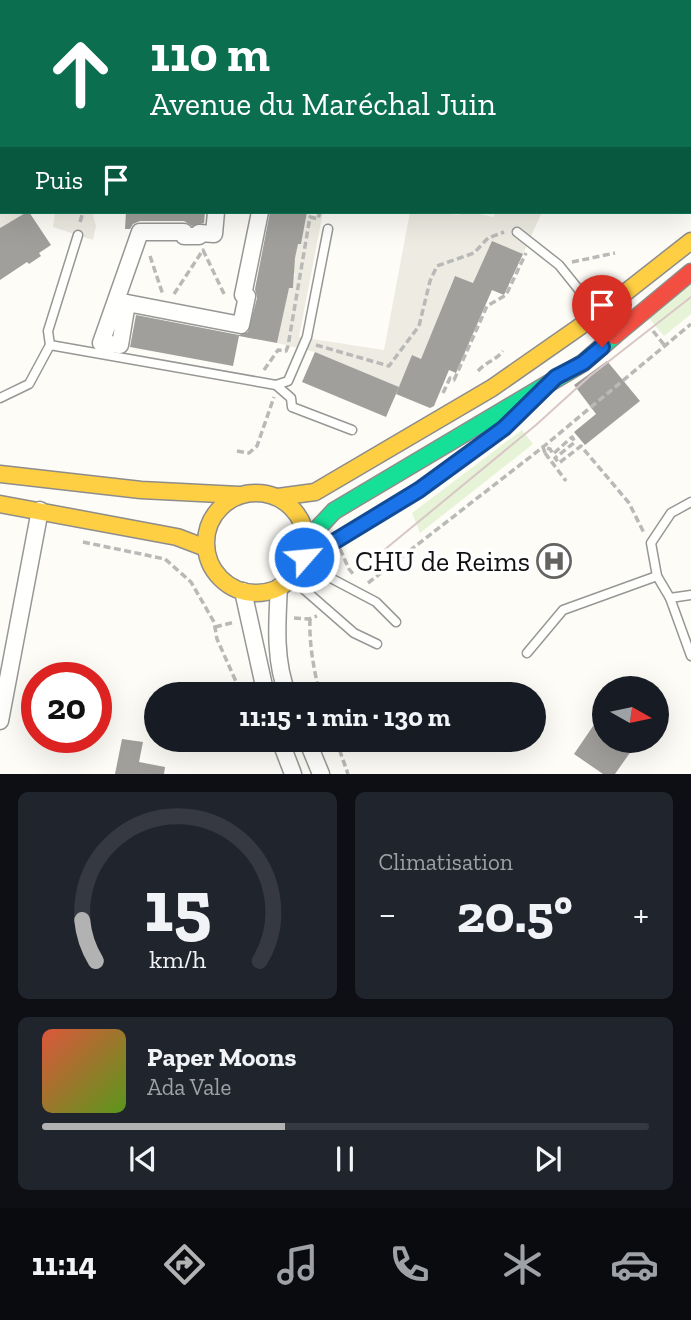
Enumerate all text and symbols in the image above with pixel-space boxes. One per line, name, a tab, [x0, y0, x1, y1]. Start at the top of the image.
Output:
text: 110 m	[150, 25, 270, 84]
icon: ahead	[35, 28, 126, 119]
text: Avenue du Maréchal Juin	[150, 85, 496, 123]
icon: arrive	[97, 161, 135, 199]
text: Puis	[35, 164, 83, 196]
pin	[572, 275, 632, 347]
icon: arrive	[583, 286, 621, 324]
position arrow	[267, 520, 341, 594]
hospital icon: CHU de Reims	[535, 542, 573, 580]
place label: CHU de Reims	[355, 545, 530, 578]
speed limit sign: 20	[21, 662, 112, 753]
north arrow	[592, 676, 668, 752]
map controls	[592, 676, 669, 753]
text: 11:15 · 1 min · 130 m	[239, 701, 451, 733]
text: Climatisation	[379, 848, 513, 876]
text: 15	[144, 863, 211, 951]
text: 20.5°	[457, 883, 573, 945]
text: −	[379, 891, 396, 937]
text: +	[633, 891, 649, 937]
text: km/h	[149, 944, 206, 974]
text: Paper Moons	[147, 1041, 296, 1073]
text: Ada Vale	[147, 1073, 231, 1101]
icon: previous	[124, 1140, 162, 1178]
icon: pause	[326, 1140, 364, 1178]
icon: next	[529, 1140, 567, 1178]
icon: directions	[160, 1240, 209, 1289]
icon: music	[273, 1240, 322, 1289]
icon: phone	[385, 1240, 434, 1289]
icon: climate	[498, 1240, 547, 1289]
icon: car	[610, 1240, 659, 1289]
text: 11:14	[32, 1245, 97, 1283]

